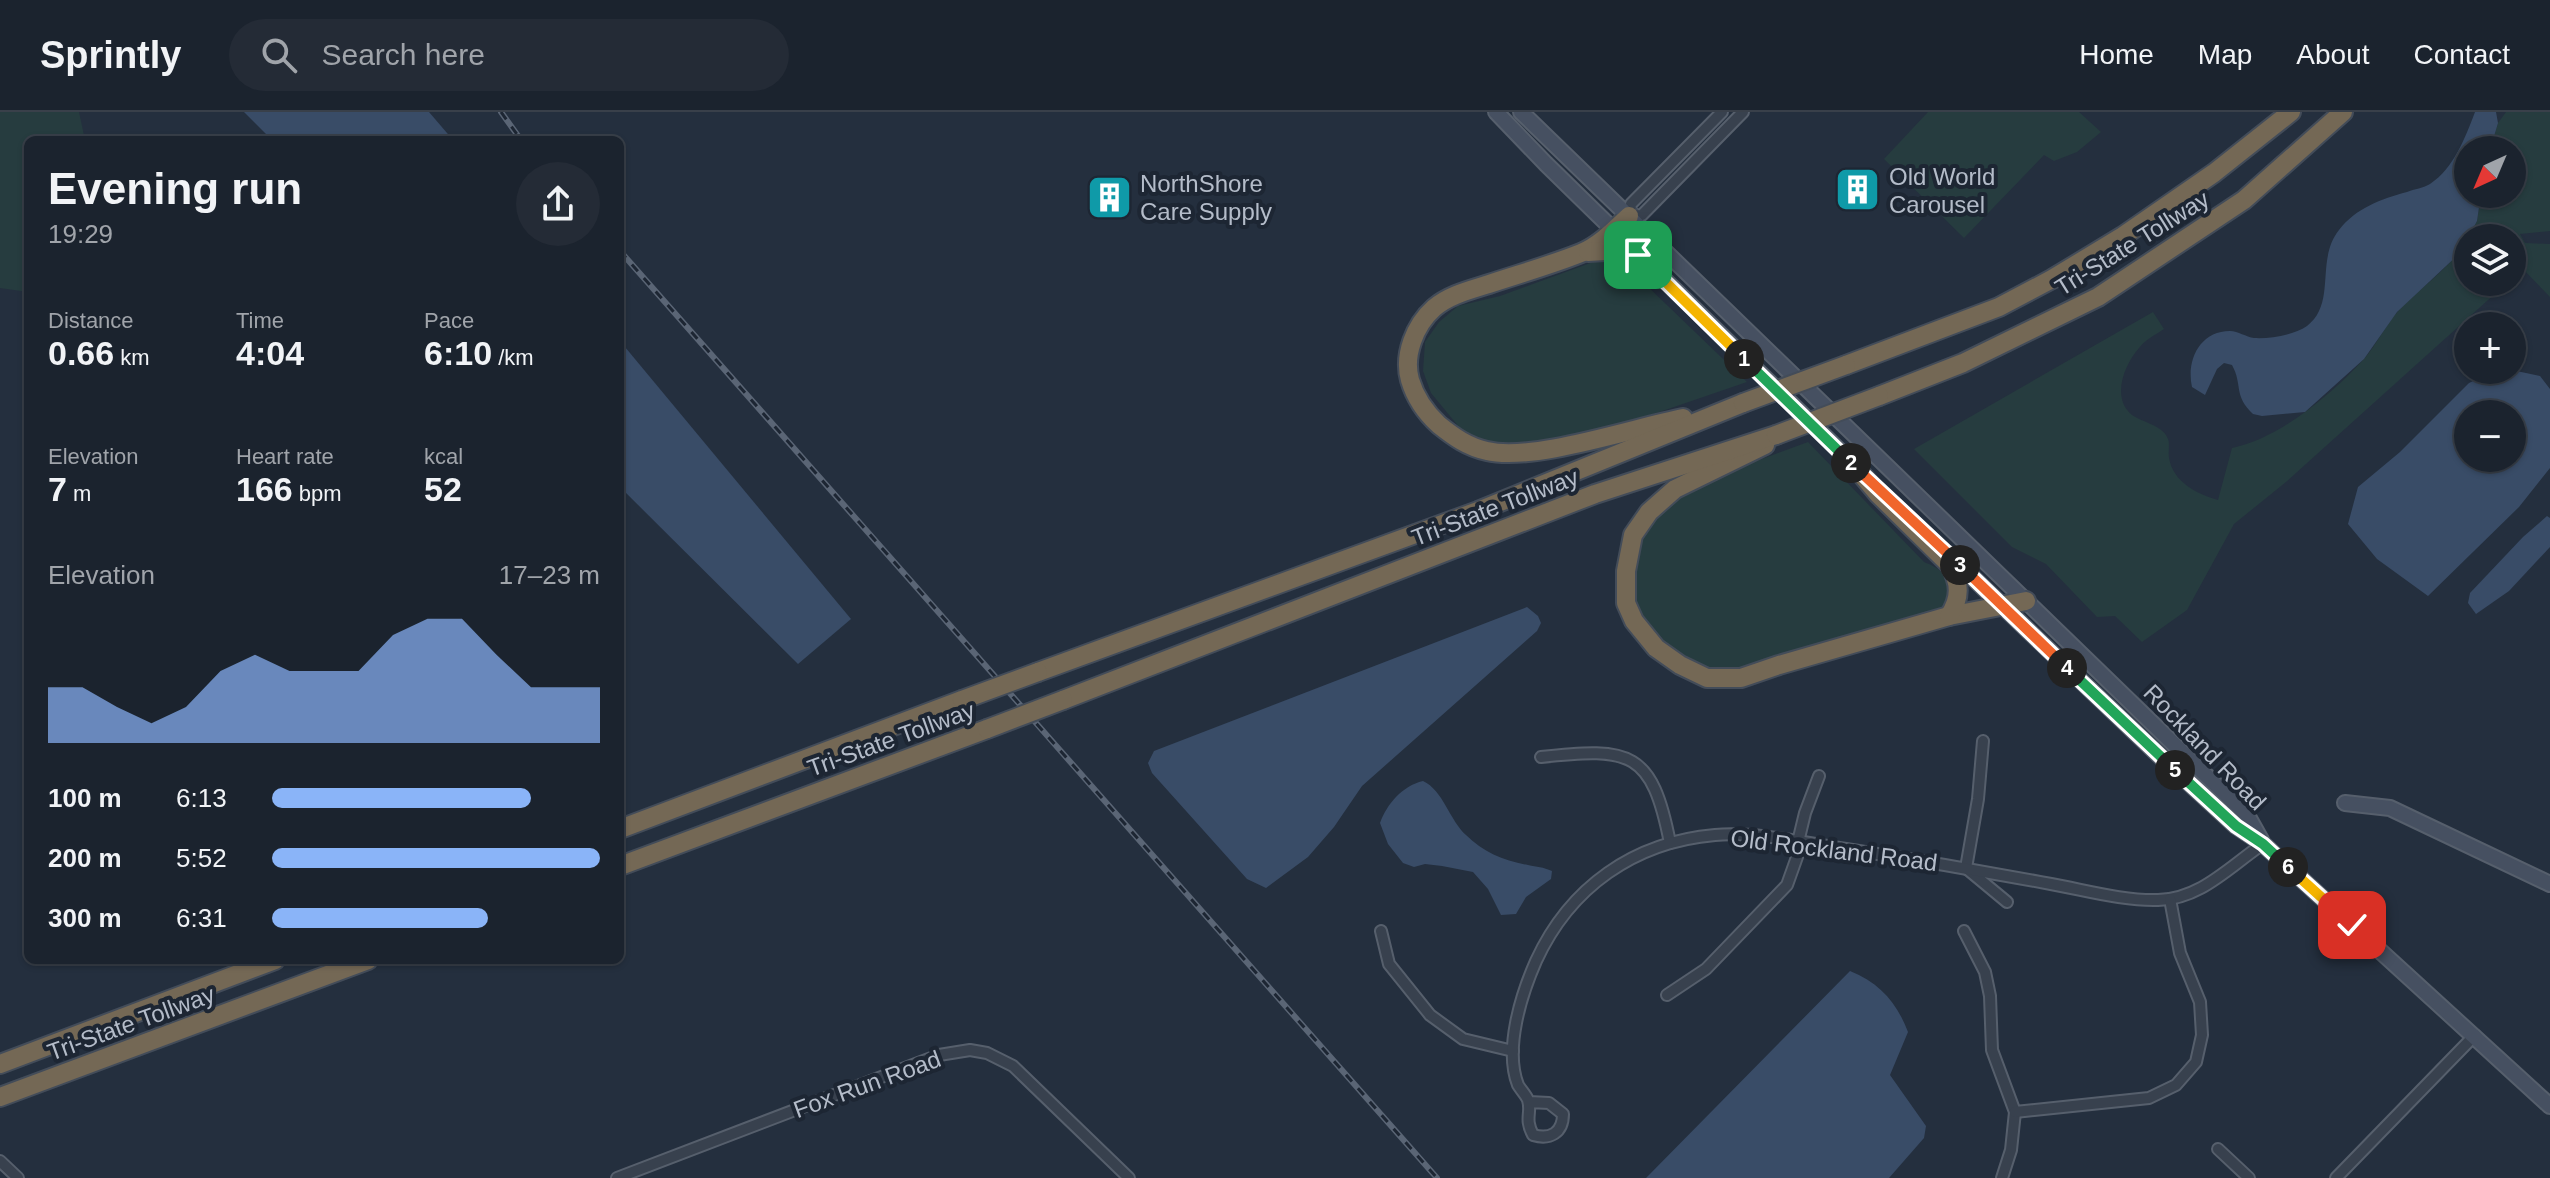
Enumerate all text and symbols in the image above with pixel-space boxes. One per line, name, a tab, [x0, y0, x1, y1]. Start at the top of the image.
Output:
search box	[229, 19, 789, 91]
icon: search	[257, 33, 301, 77]
text: Sprintly	[40, 34, 181, 76]
text: Search here	[321, 38, 485, 71]
text: Home	[2079, 39, 2154, 70]
text: Map	[2198, 39, 2252, 70]
text: About	[2296, 39, 2370, 70]
text: Contact	[2414, 39, 2510, 70]
north arrow	[2454, 136, 2526, 208]
map controls	[2454, 136, 2526, 472]
button: share	[516, 162, 600, 246]
place label: Old World Carousel	[1889, 163, 1995, 218]
text: Evening run	[48, 164, 302, 213]
building icon: Old World Carousel	[1834, 166, 1882, 214]
place label: NorthShore Care Supply	[1140, 170, 1272, 225]
building icon: NorthShore Care Supply	[1085, 173, 1133, 221]
street label: Tri-State Tollway	[2050, 185, 2214, 301]
text: 19:29	[48, 219, 113, 249]
pin	[1604, 221, 1672, 289]
button: layers	[2454, 224, 2526, 296]
icon: arrive	[1616, 233, 1660, 277]
text: Distance	[48, 308, 134, 333]
text: Time	[236, 308, 284, 333]
text: Pace	[424, 308, 474, 333]
button: +	[2454, 312, 2526, 384]
text: 0.66	[48, 334, 114, 372]
text: 4:04	[236, 334, 304, 372]
text: 6:10	[424, 334, 492, 372]
pin: 1	[1724, 339, 1764, 379]
text: km	[114, 345, 150, 370]
text: /km	[492, 345, 534, 370]
text: 1	[1738, 346, 1750, 371]
button: −	[2454, 400, 2526, 472]
pin: 2	[1831, 443, 1871, 483]
text: Elevation	[48, 444, 139, 469]
text: Heart rate	[236, 444, 334, 469]
text: kcal	[424, 444, 463, 469]
text: 2	[1845, 450, 1857, 475]
street label: Tri-State Tollway	[1408, 463, 1582, 551]
text: 7	[48, 470, 67, 508]
text: 166	[236, 470, 293, 508]
text: 52	[424, 470, 462, 508]
text: m	[67, 481, 91, 506]
text: bpm	[293, 481, 342, 506]
pin: 3	[1940, 545, 1980, 585]
text: 3	[1954, 552, 1966, 577]
text: Elevation	[48, 560, 155, 590]
text: 17–23 m	[499, 560, 600, 590]
pin: 4	[2047, 648, 2087, 688]
text: 4	[2061, 655, 2073, 680]
street label: Rockland Road	[2138, 679, 2272, 815]
street label: Tri-State Tollway	[804, 696, 978, 782]
pin: 5	[2155, 750, 2195, 790]
text: 5	[2169, 757, 2181, 782]
text: 100 m	[48, 783, 122, 813]
text: 6:13	[176, 783, 227, 813]
street label: Old Rockland Road	[1729, 824, 1939, 876]
text: 200 m	[48, 843, 122, 873]
text: 5:52	[176, 843, 227, 873]
pin: 6	[2268, 847, 2308, 887]
text: 6	[2282, 854, 2294, 879]
pin	[2318, 891, 2386, 959]
text: 300 m	[48, 903, 122, 933]
text: 6:31	[176, 903, 227, 933]
icon: check	[2330, 903, 2374, 947]
street label: Tri-State Tollway	[44, 980, 218, 1066]
street label: Fox Run Road	[790, 1045, 944, 1123]

